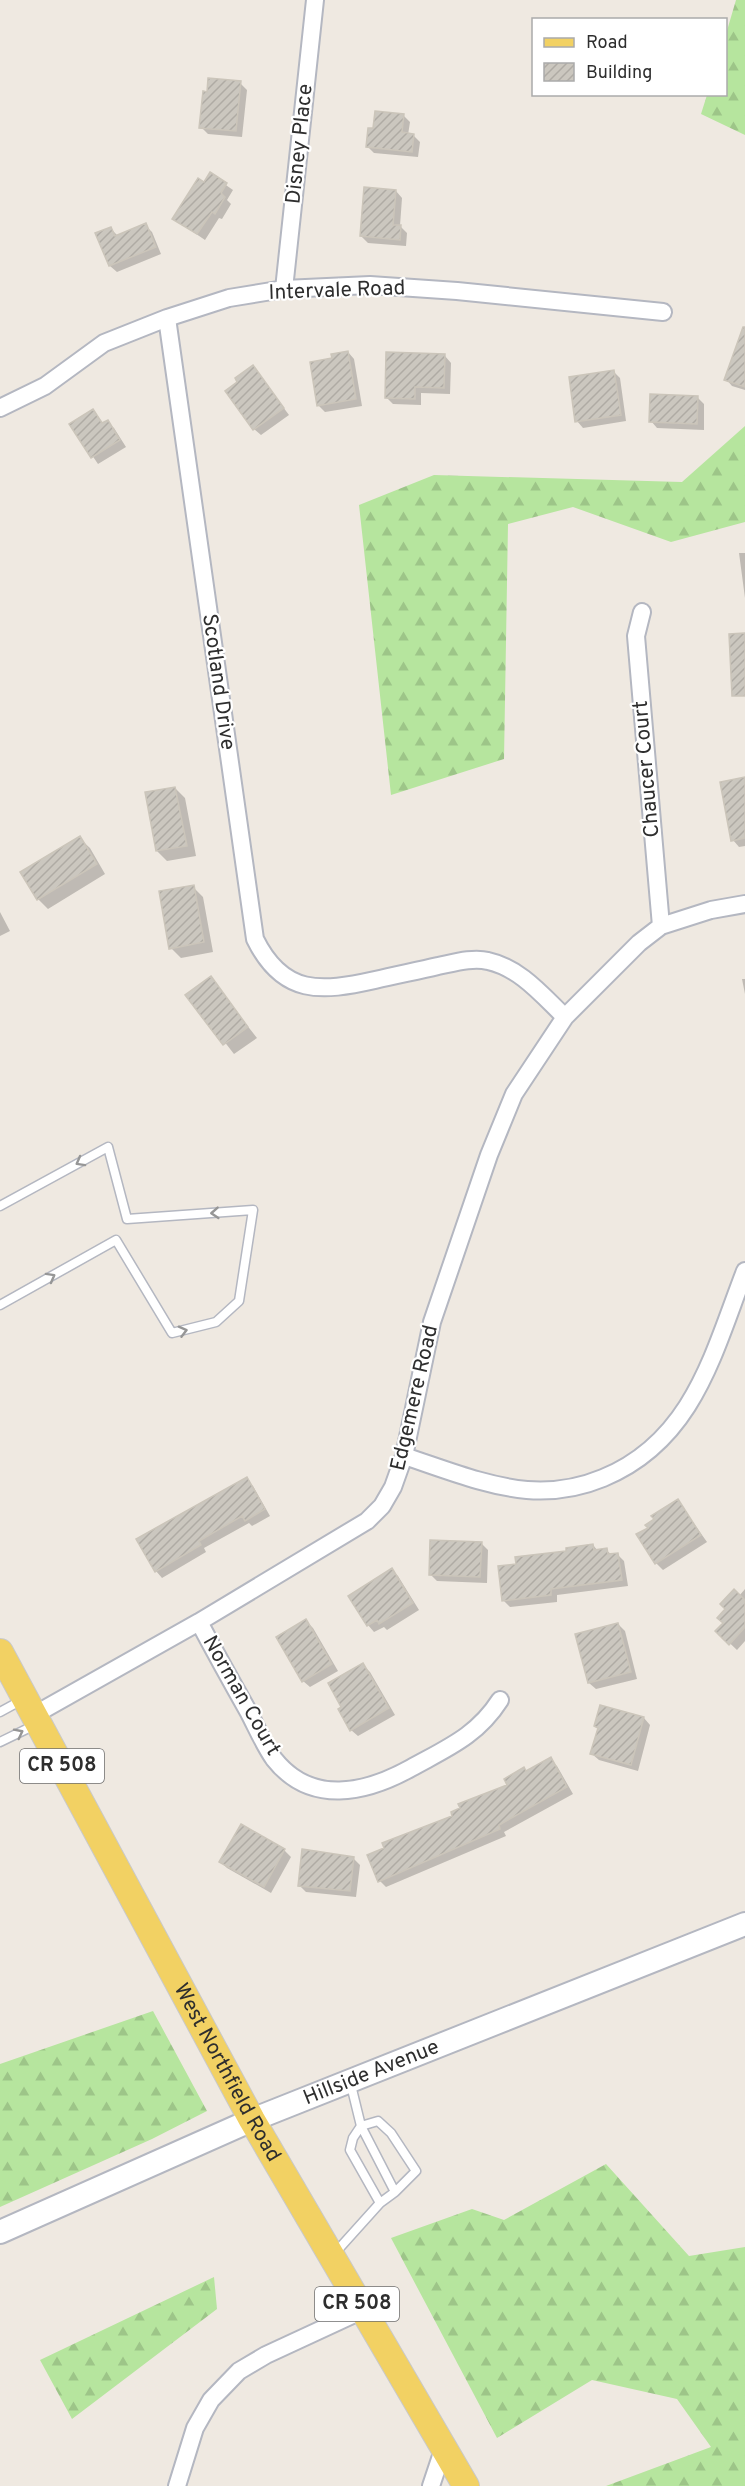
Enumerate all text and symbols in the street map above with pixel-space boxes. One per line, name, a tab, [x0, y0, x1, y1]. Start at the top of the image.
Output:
legend	[532, 18, 727, 96]
text: Road	[586, 32, 628, 55]
text: Building	[586, 62, 652, 85]
street label: Disney Place	[280, 83, 320, 205]
street label: Intervale Road	[268, 275, 406, 307]
street label: Scotland Drive	[195, 612, 241, 752]
street label: Chaucer Court	[628, 699, 666, 839]
one-way arrow	[76, 1155, 86, 1166]
one-way arrow	[210, 1206, 219, 1219]
one-way arrow	[45, 1272, 55, 1284]
street label: Edgemere Road	[385, 1322, 445, 1474]
one-way arrow	[178, 1325, 188, 1338]
street label: Norman Court	[196, 1631, 286, 1761]
one-way arrow	[13, 1728, 24, 1740]
road number: CR 508	[20, 1749, 104, 1783]
street label: West Northfield Road	[167, 1979, 287, 2167]
street label: Hillside Avenue	[299, 2034, 443, 2112]
road number: CR 508	[315, 2287, 399, 2321]

